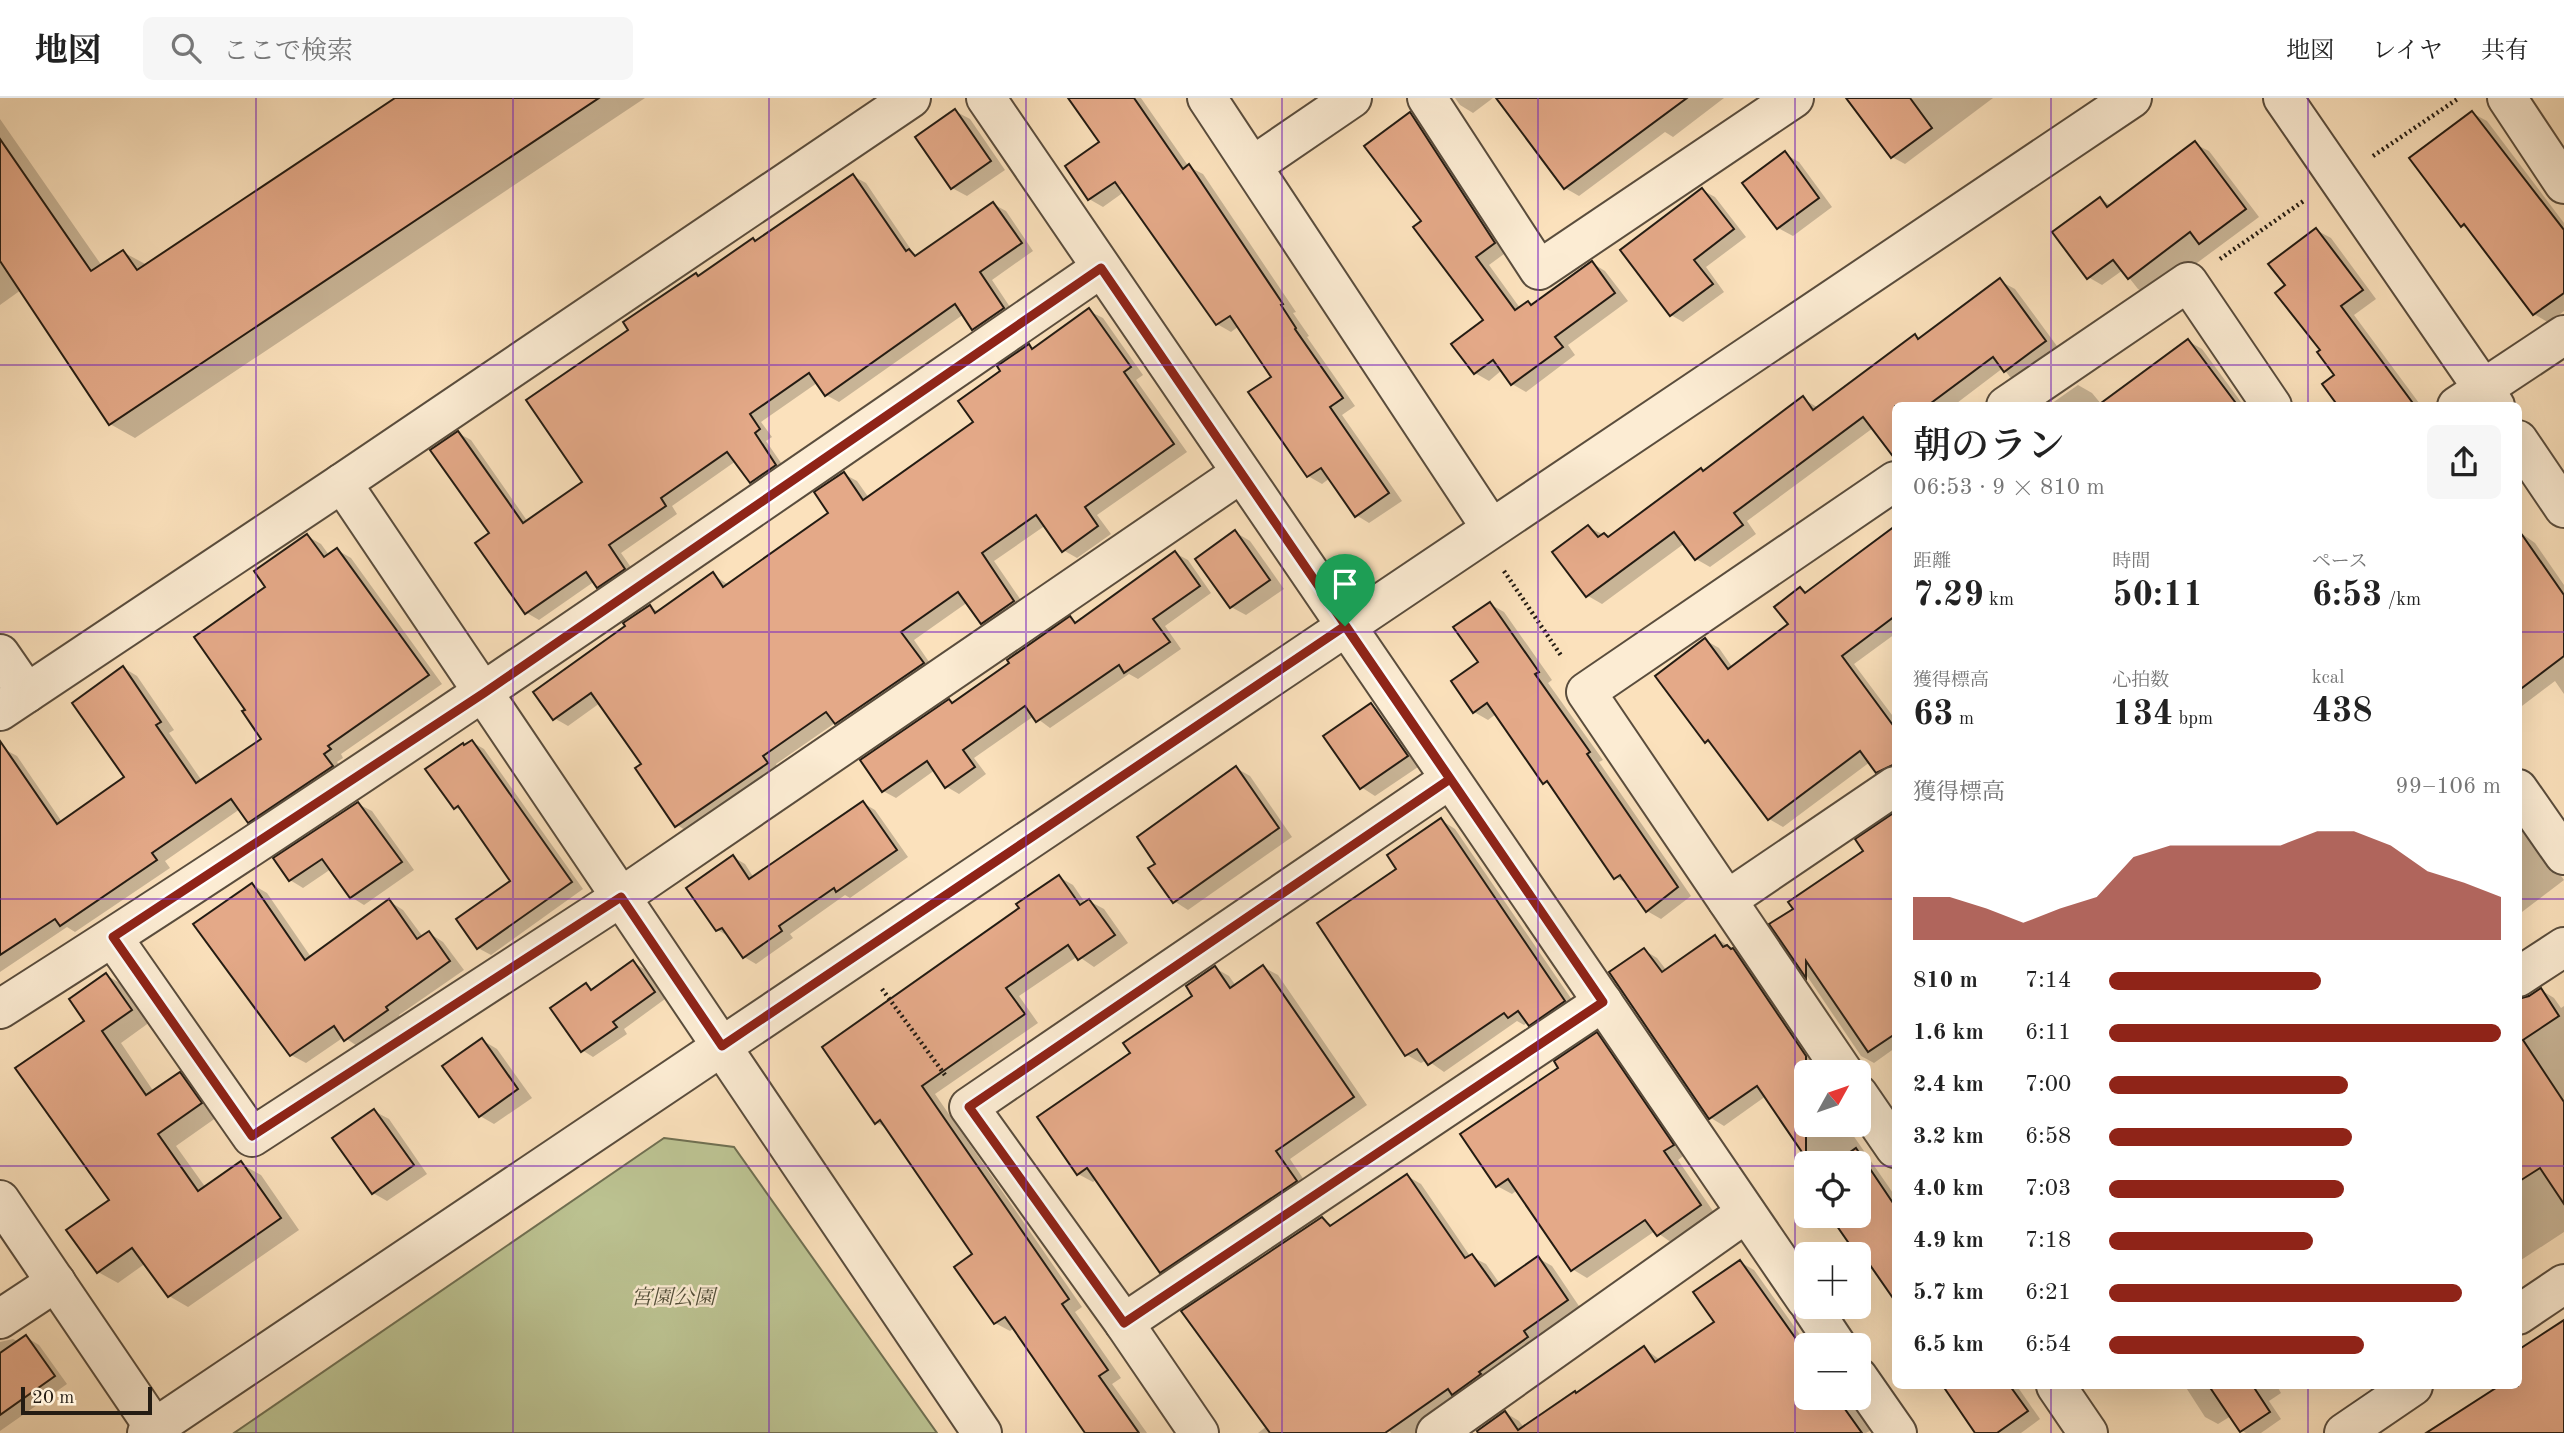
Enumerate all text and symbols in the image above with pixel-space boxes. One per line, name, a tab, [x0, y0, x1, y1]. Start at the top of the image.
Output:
search box	[143, 17, 633, 80]
icon: search	[167, 29, 205, 67]
text: 地図	[35, 36, 101, 69]
text: ここで検索	[223, 39, 353, 65]
text: 地図	[2286, 40, 2334, 64]
text: レイヤ	[2372, 40, 2443, 64]
text: 共有	[2481, 40, 2529, 64]
button: share	[2427, 425, 2501, 499]
text: 朝のラン	[1913, 429, 2065, 467]
text: 06:53 · 9 × 810 m	[1913, 476, 2105, 499]
text: 距離	[1913, 553, 1951, 572]
text: 時間	[2112, 553, 2150, 572]
text: ペース	[2312, 553, 2368, 572]
pin	[1315, 554, 1375, 626]
icon: arrive	[1326, 565, 1364, 603]
text: 7.29	[1913, 578, 1984, 613]
text: 50:11	[2112, 578, 2203, 613]
text: 6:53	[2312, 578, 2382, 613]
text: km	[1984, 591, 2014, 610]
text: /km	[2382, 591, 2421, 610]
text: kcal	[2312, 669, 2344, 688]
text: 獲得標高	[1913, 672, 1989, 691]
text: 心拍数	[2112, 672, 2169, 691]
text: 438	[2312, 694, 2373, 729]
text: 63	[1913, 697, 1954, 732]
text: 134	[2112, 697, 2173, 732]
text: m	[1954, 710, 1974, 729]
text: bpm	[2173, 710, 2213, 729]
text: 99–106 m	[2395, 775, 2501, 798]
text: 獲得標高	[1913, 781, 2005, 804]
text: 810 m	[1913, 969, 1978, 992]
text: 7:14	[2025, 969, 2071, 992]
text: 1.6 km	[1913, 1021, 1984, 1044]
text: 6:11	[2025, 1021, 2071, 1044]
north arrow	[1794, 1060, 1871, 1138]
map controls	[1794, 1060, 1871, 1410]
text: 2.4 km	[1913, 1073, 1984, 1096]
text: 7:00	[2025, 1073, 2071, 1096]
text: 3.2 km	[1913, 1125, 1984, 1148]
text: 6:58	[2025, 1125, 2071, 1148]
button: locate	[1794, 1151, 1871, 1228]
text: 4.0 km	[1913, 1177, 1984, 1200]
text: 7:03	[2025, 1177, 2071, 1200]
text: 4.9 km	[1913, 1229, 1984, 1252]
text: 7:18	[2025, 1229, 2071, 1252]
button: +	[1794, 1242, 1871, 1319]
text: 5.7 km	[1913, 1281, 1984, 1304]
text: 6:21	[2025, 1281, 2071, 1304]
park label: 宮園公園	[631, 1286, 718, 1309]
button: −	[1794, 1333, 1871, 1410]
text: 6.5 km	[1913, 1333, 1984, 1356]
text: 6:54	[2025, 1333, 2071, 1356]
scale bar	[21, 1384, 152, 1416]
text: 20 m	[32, 1389, 74, 1408]

